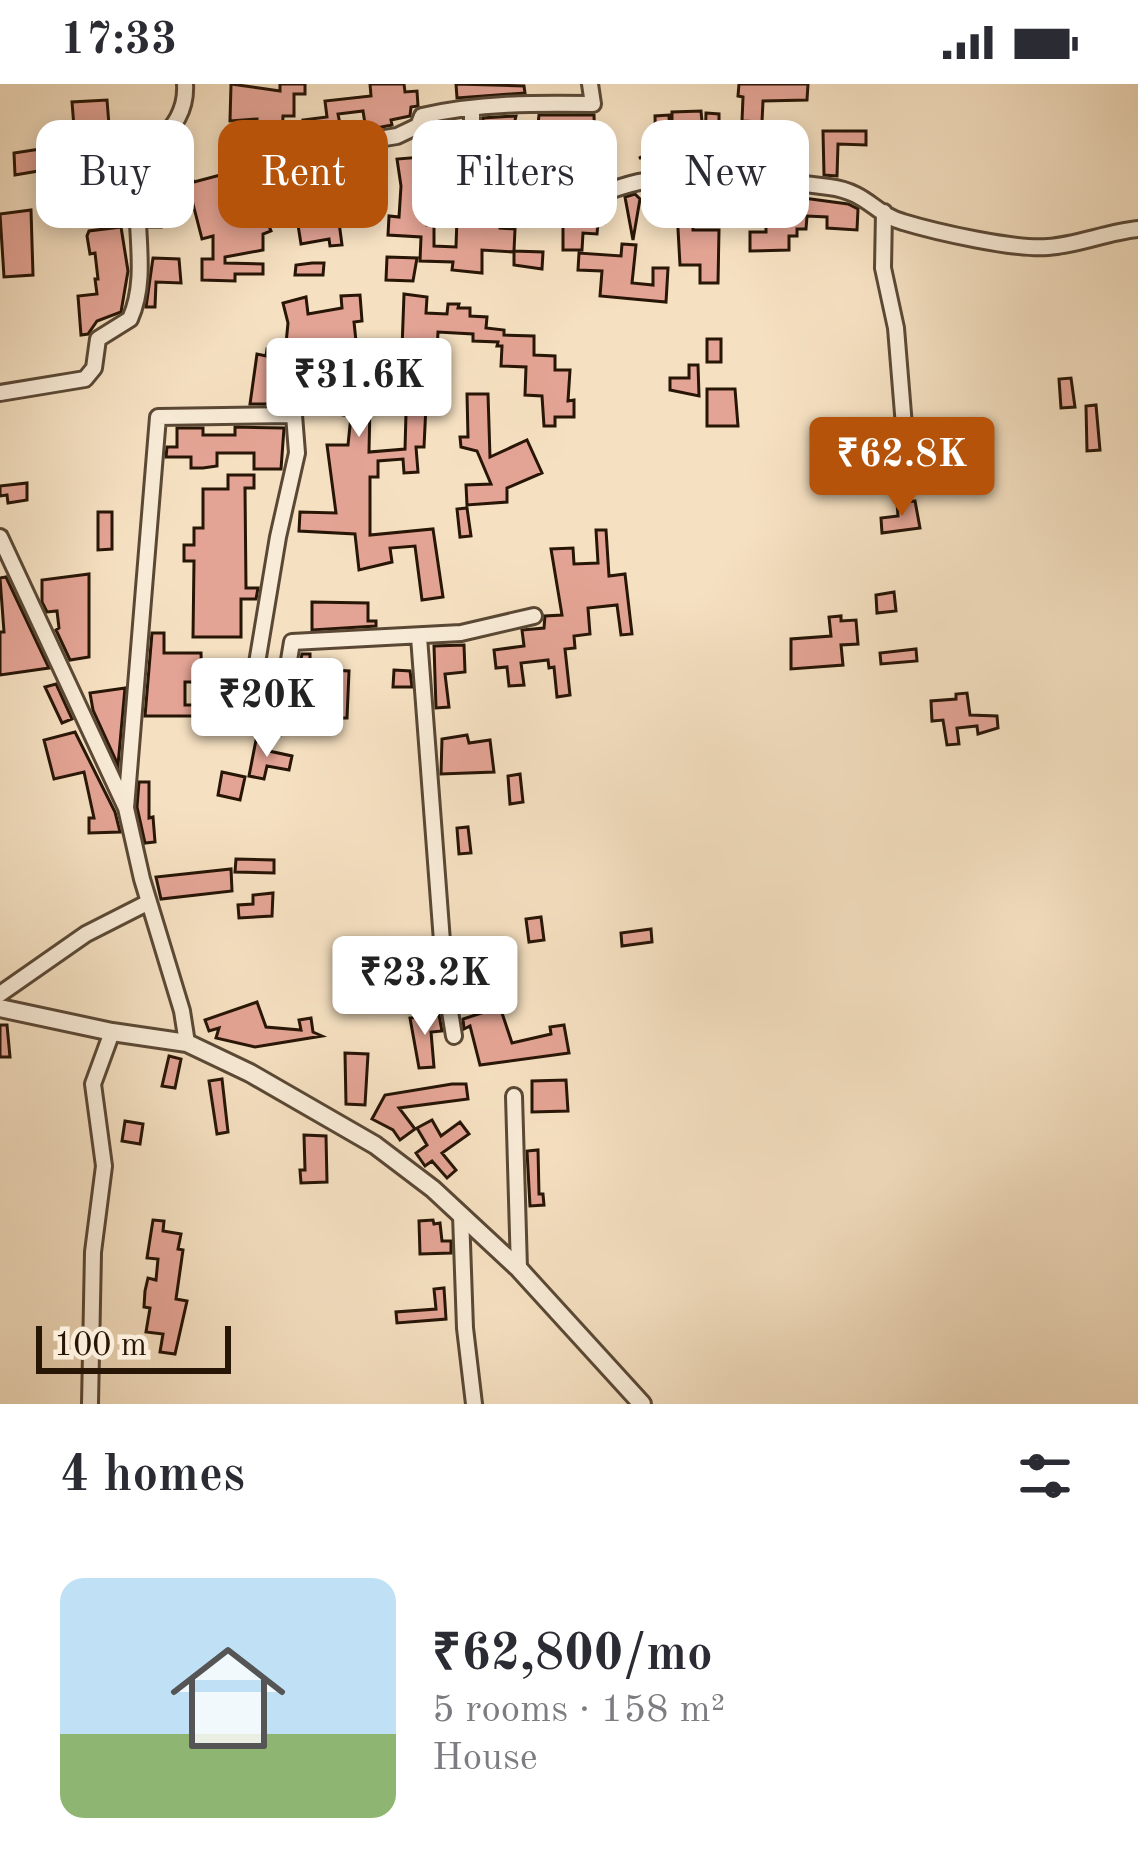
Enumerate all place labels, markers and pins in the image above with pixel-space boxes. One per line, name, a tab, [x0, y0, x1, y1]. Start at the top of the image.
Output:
pin: ₹31.6K	[261, 338, 457, 440]
pin: ₹62.8K	[804, 417, 1000, 519]
pin: ₹20K	[196, 658, 338, 760]
pin: ₹23.2K	[327, 936, 523, 1038]

